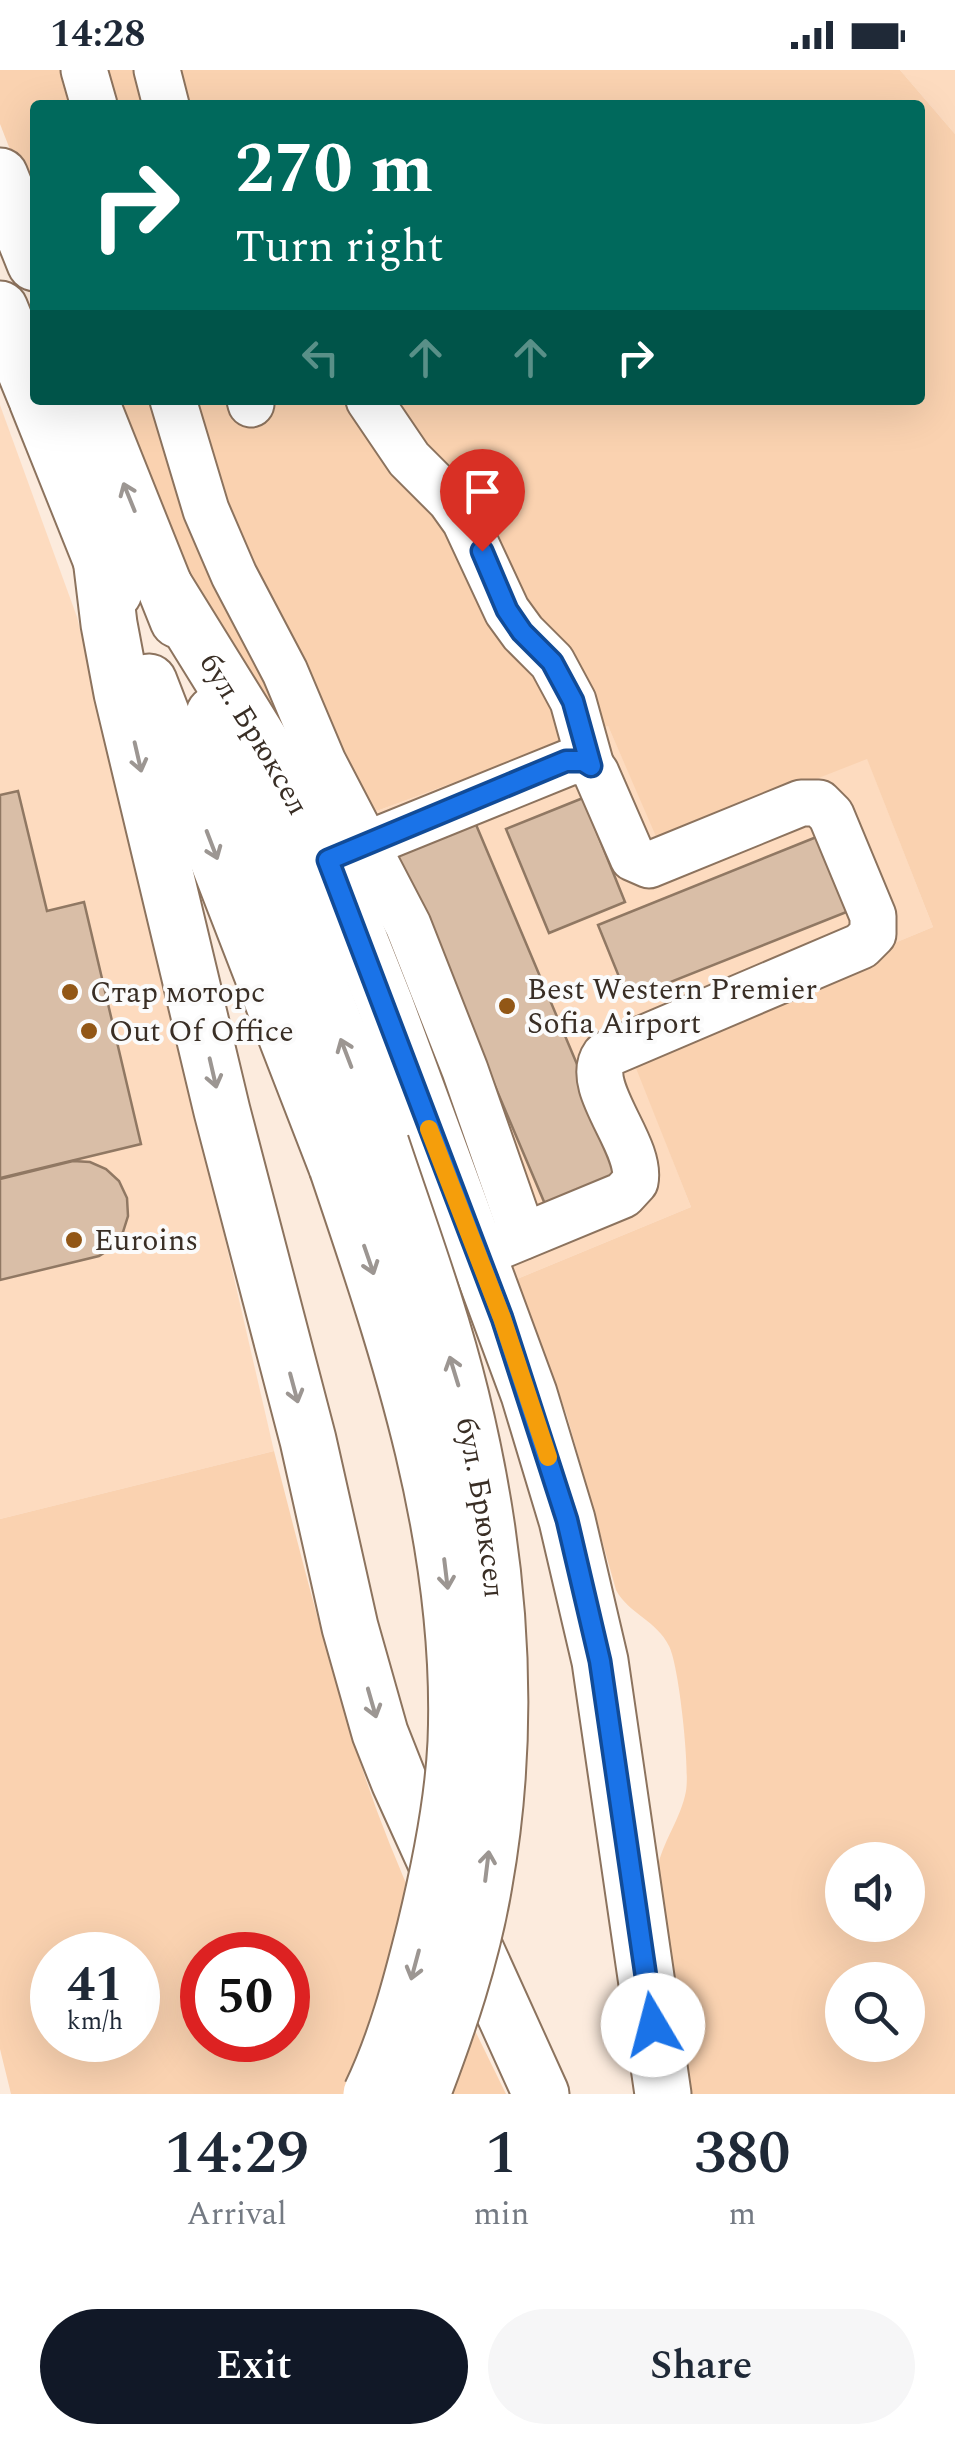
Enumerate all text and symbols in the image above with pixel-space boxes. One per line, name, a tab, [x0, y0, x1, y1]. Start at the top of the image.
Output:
text: 14:28	[50, 6, 145, 64]
text: 270 m	[235, 117, 433, 223]
icon: right	[70, 140, 200, 270]
text: Turn right	[235, 213, 444, 282]
icon: left	[293, 330, 348, 385]
icon: ahead	[398, 330, 453, 385]
icon: ahead	[503, 330, 558, 385]
icon: right	[608, 330, 663, 385]
pin	[440, 449, 525, 552]
icon: arrive	[455, 464, 510, 519]
one-way arrow	[118, 482, 136, 512]
street label: бул. Брюксел	[187, 644, 320, 824]
one-way arrow	[130, 740, 148, 772]
one-way arrow	[204, 828, 222, 859]
place label: Best Western Premier Sofia Airport	[527, 967, 817, 1047]
place label: Стар моторс	[90, 970, 265, 1016]
marker: Стар моторс	[59, 981, 81, 1003]
marker: Best Western Premier Sofia Airport	[496, 995, 518, 1017]
place label: Out Of Office	[109, 1009, 294, 1055]
marker: Out Of Office	[78, 1020, 100, 1042]
one-way arrow	[335, 1039, 353, 1069]
one-way arrow	[205, 1056, 223, 1088]
place label: Euroins	[94, 1218, 198, 1264]
marker: Euroins	[63, 1229, 85, 1251]
one-way arrow	[361, 1243, 379, 1275]
one-way arrow	[444, 1356, 462, 1387]
one-way arrow	[286, 1372, 305, 1403]
street label: бул. Брюксел	[443, 1413, 517, 1600]
one-way arrow	[437, 1558, 456, 1590]
one-way arrow	[364, 1687, 382, 1718]
map controls	[825, 1842, 925, 2062]
button: sound	[825, 1842, 925, 1942]
one-way arrow	[478, 1850, 496, 1883]
speed limit sign: 50	[180, 1932, 310, 2062]
text: 41	[67, 1947, 123, 2023]
one-way arrow	[405, 1949, 424, 1980]
button: search	[825, 1962, 925, 2062]
position arrow	[601, 1973, 705, 2077]
text: km/h	[67, 2003, 123, 2041]
text: 14:29	[165, 2108, 309, 2200]
text: 1	[485, 2108, 518, 2200]
text: 380	[694, 2108, 790, 2200]
text: Arrival	[187, 2190, 287, 2239]
text: min	[473, 2190, 529, 2239]
text: m	[728, 2190, 756, 2239]
button: Exit	[40, 2309, 468, 2424]
button: Share	[488, 2309, 915, 2424]

